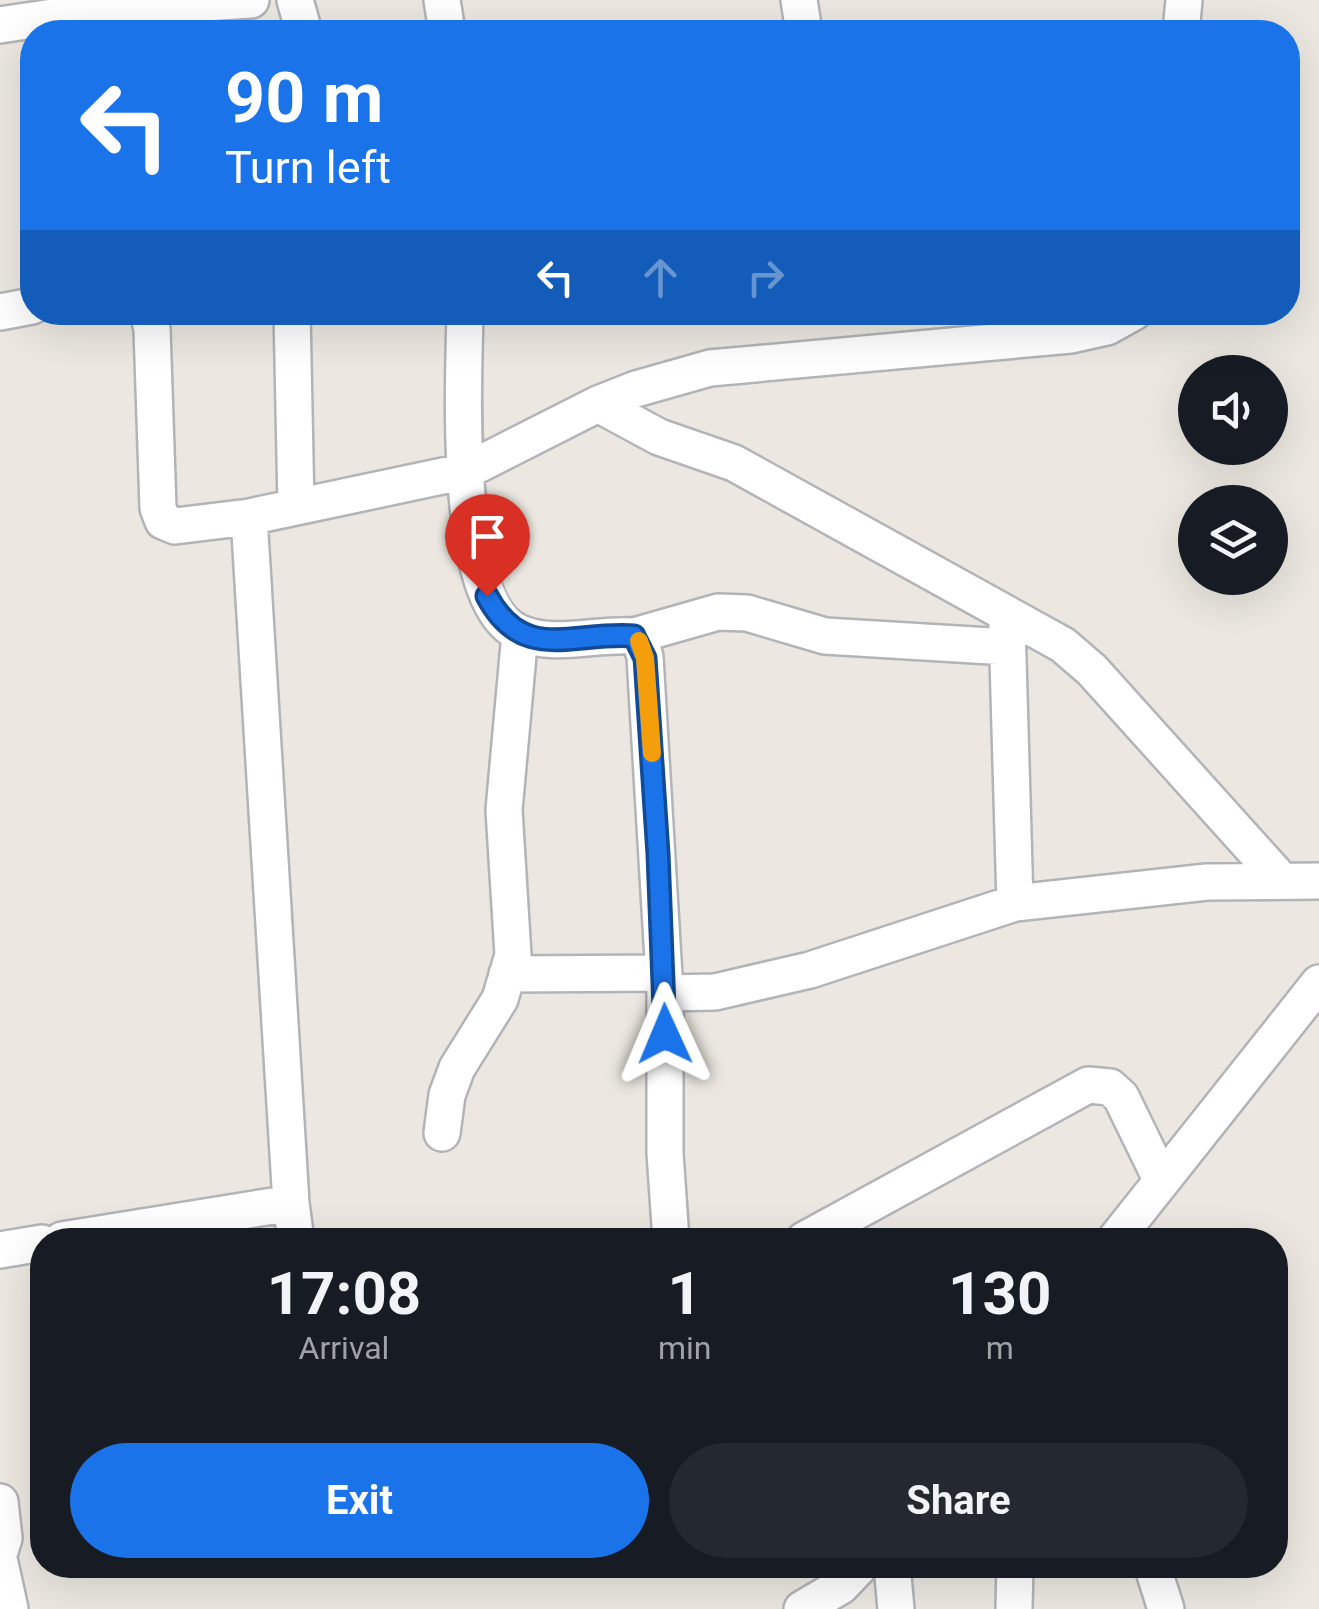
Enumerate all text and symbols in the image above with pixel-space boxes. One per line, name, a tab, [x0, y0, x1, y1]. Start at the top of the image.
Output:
text: 90 m	[225, 57, 383, 139]
icon: left	[60, 60, 190, 190]
text: Turn left	[225, 141, 391, 194]
icon: left	[528, 250, 583, 305]
icon: ahead	[633, 250, 688, 305]
icon: right	[738, 250, 793, 305]
map controls	[1178, 355, 1288, 595]
button: sound	[1178, 355, 1288, 465]
button: layers	[1178, 485, 1288, 595]
pin	[445, 494, 530, 597]
icon: arrive	[460, 509, 515, 564]
position arrow	[613, 982, 717, 1086]
text: 17:08	[267, 1258, 421, 1329]
text: 1	[667, 1258, 702, 1329]
text: 130	[948, 1258, 1051, 1329]
text: Arrival	[299, 1329, 389, 1367]
text: min	[658, 1329, 711, 1367]
text: m	[986, 1329, 1014, 1367]
button: Exit	[70, 1443, 649, 1558]
button: Share	[669, 1443, 1248, 1558]

